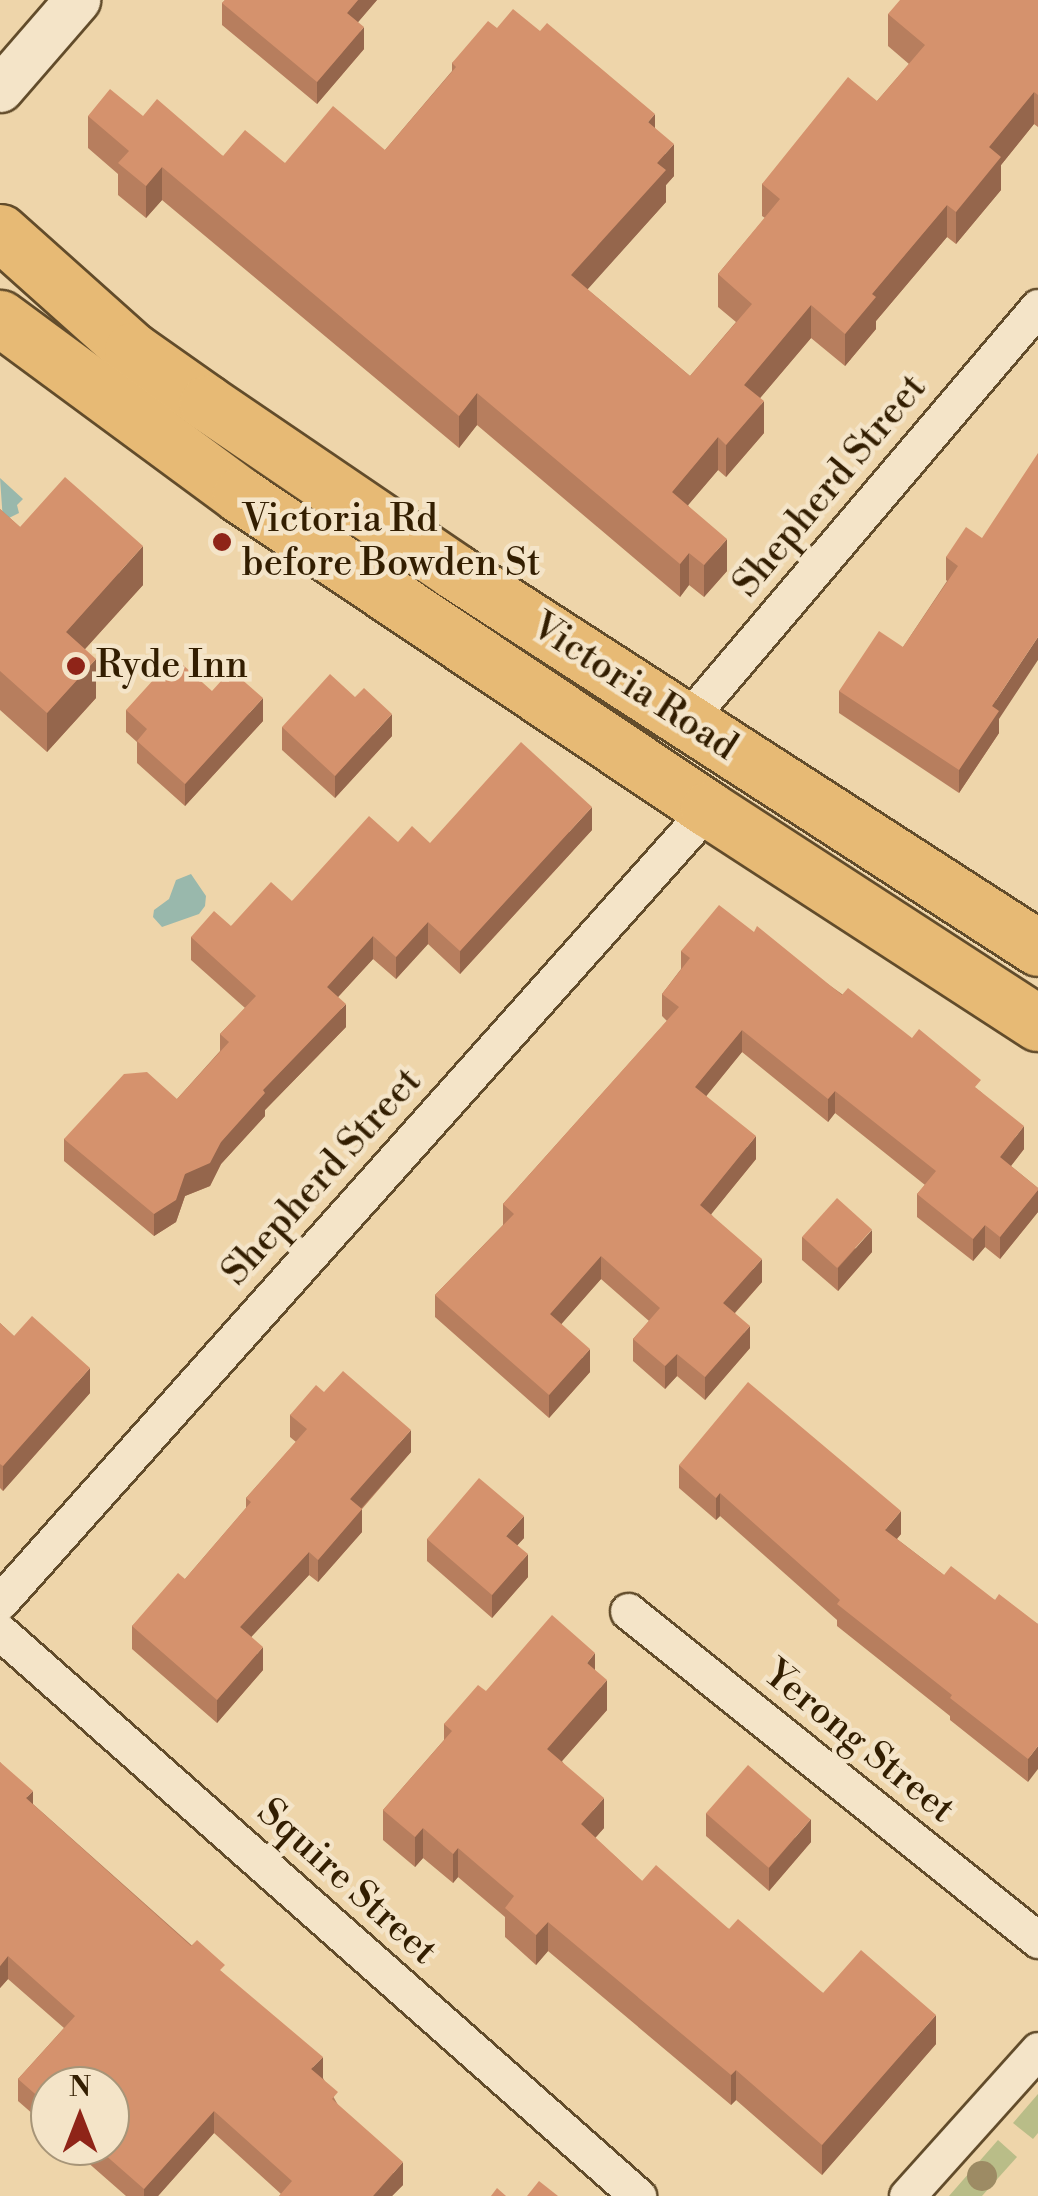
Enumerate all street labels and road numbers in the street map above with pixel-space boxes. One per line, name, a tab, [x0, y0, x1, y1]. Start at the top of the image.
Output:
street label: Shepherd Street	[724, 366, 936, 606]
street label: Victoria Road	[523, 604, 745, 770]
street label: Shepherd Street	[213, 1059, 431, 1295]
street label: Yerong Street	[754, 1651, 964, 1833]
street label: Squire Street	[248, 1790, 446, 1974]

